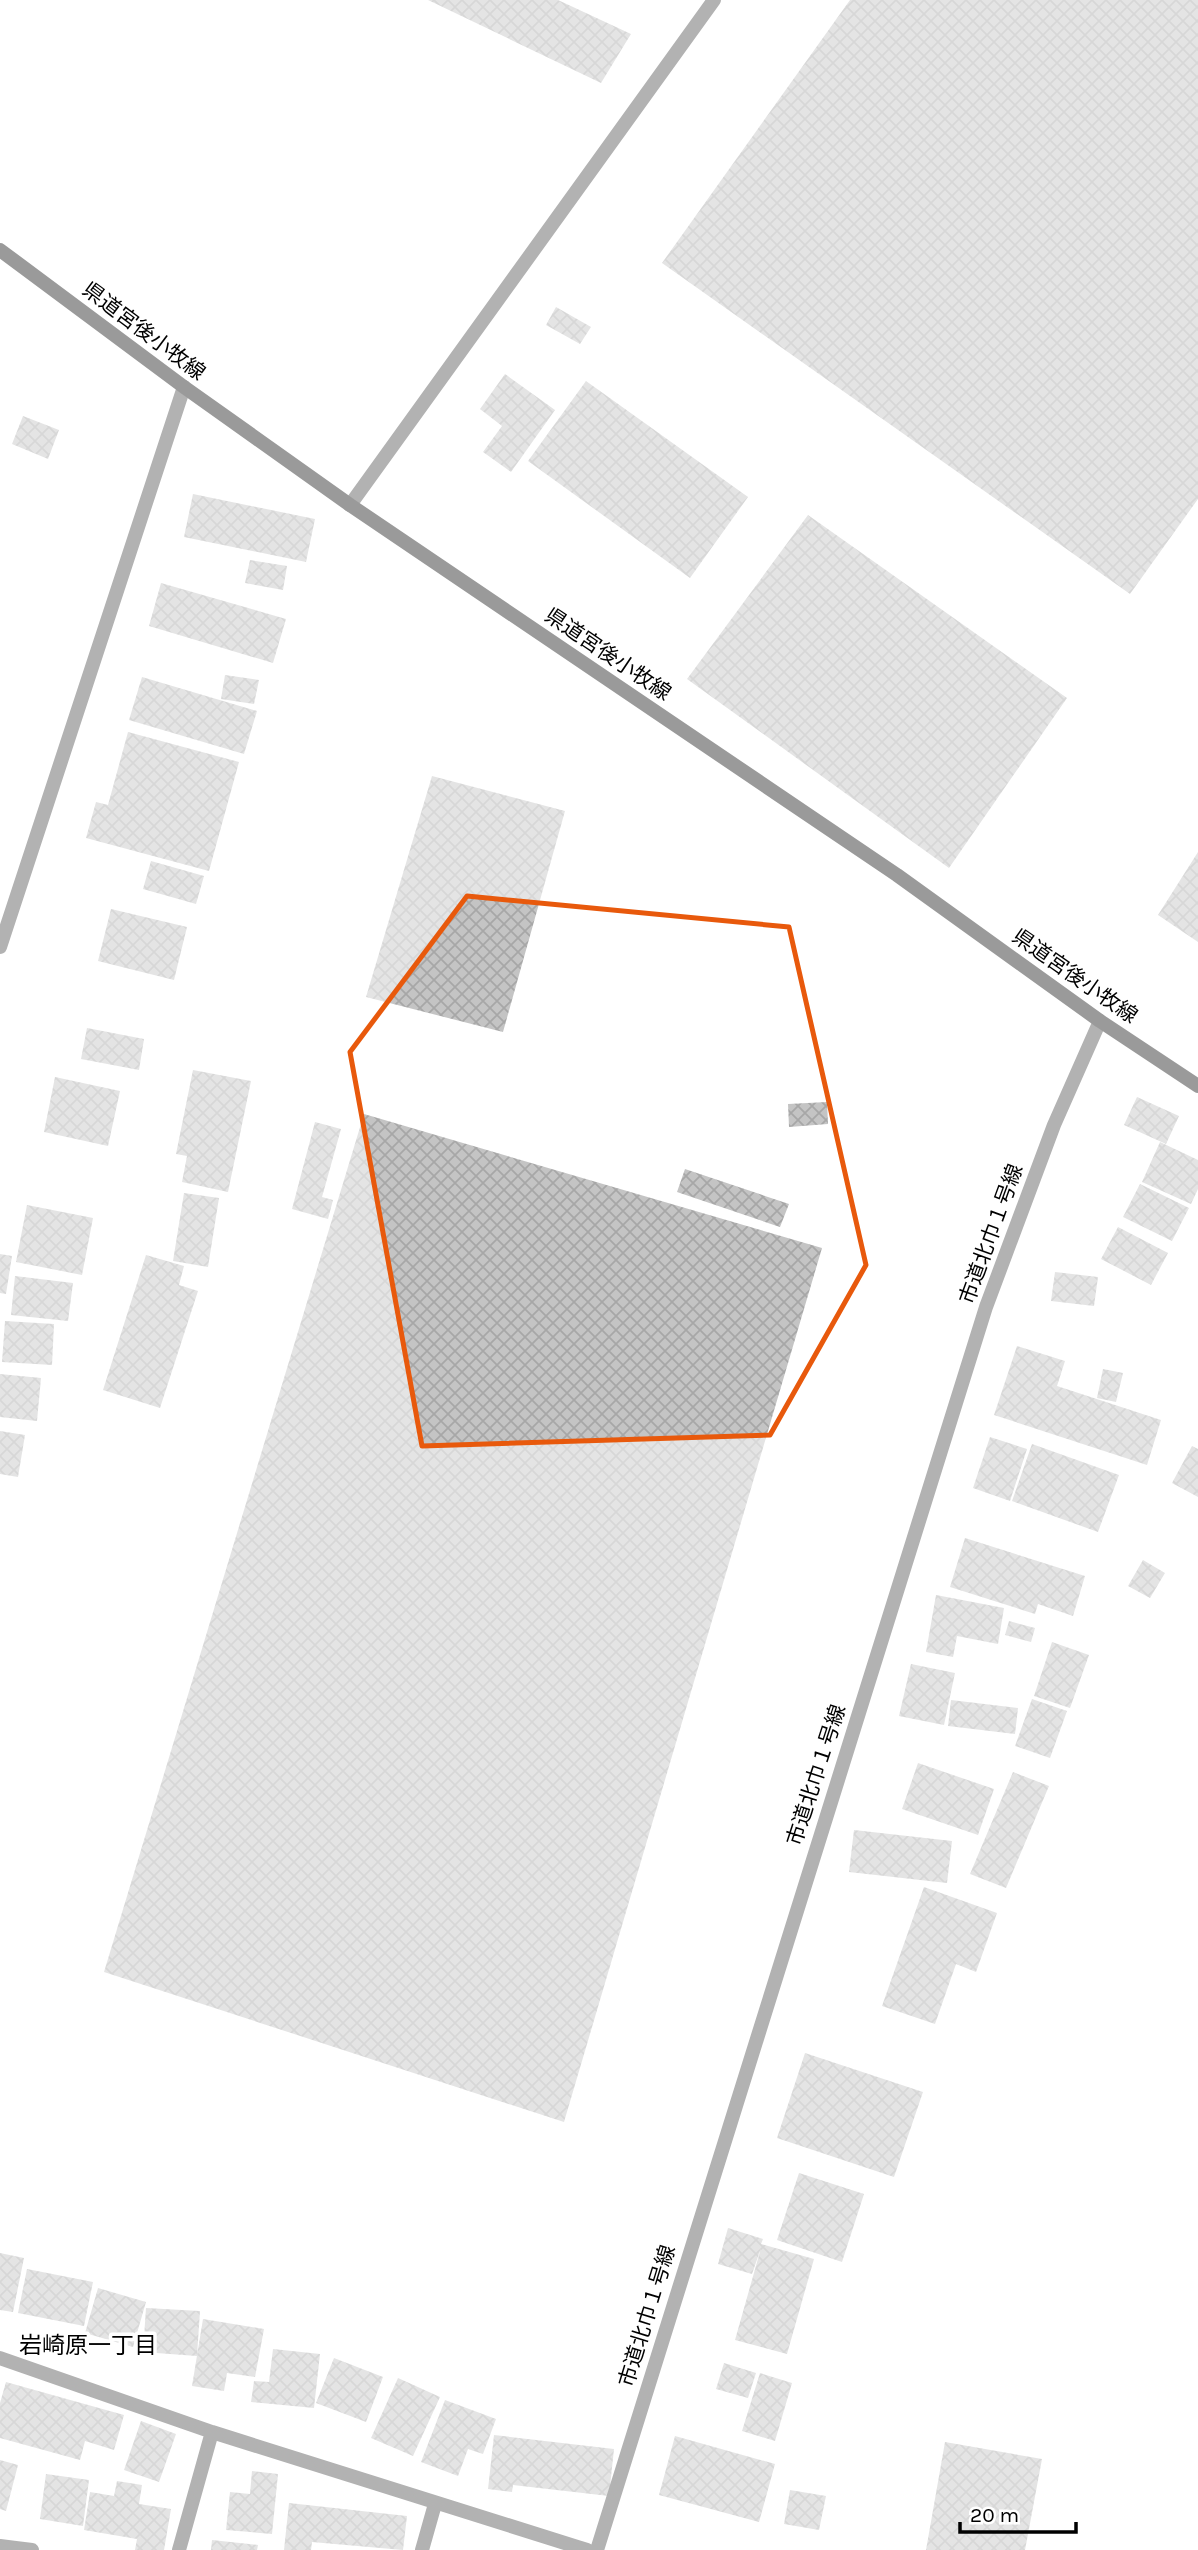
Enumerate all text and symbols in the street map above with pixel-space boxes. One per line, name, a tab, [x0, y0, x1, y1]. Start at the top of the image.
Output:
street label: 県道宮後小牧線	[78, 277, 210, 385]
street label: 県道宮後小牧線	[540, 603, 676, 705]
street label: 県道宮後小牧線	[1008, 924, 1142, 1028]
street label: 市道北巾１号線	[955, 1161, 1027, 1307]
street label: 市道北巾１号線	[782, 1701, 850, 1849]
street label: 市道北巾１号線	[614, 2242, 680, 2390]
district label: 岩崎原一丁目	[19, 2332, 157, 2359]
scale bar	[960, 2490, 1076, 2534]
text: 20 m	[970, 2503, 1019, 2527]

